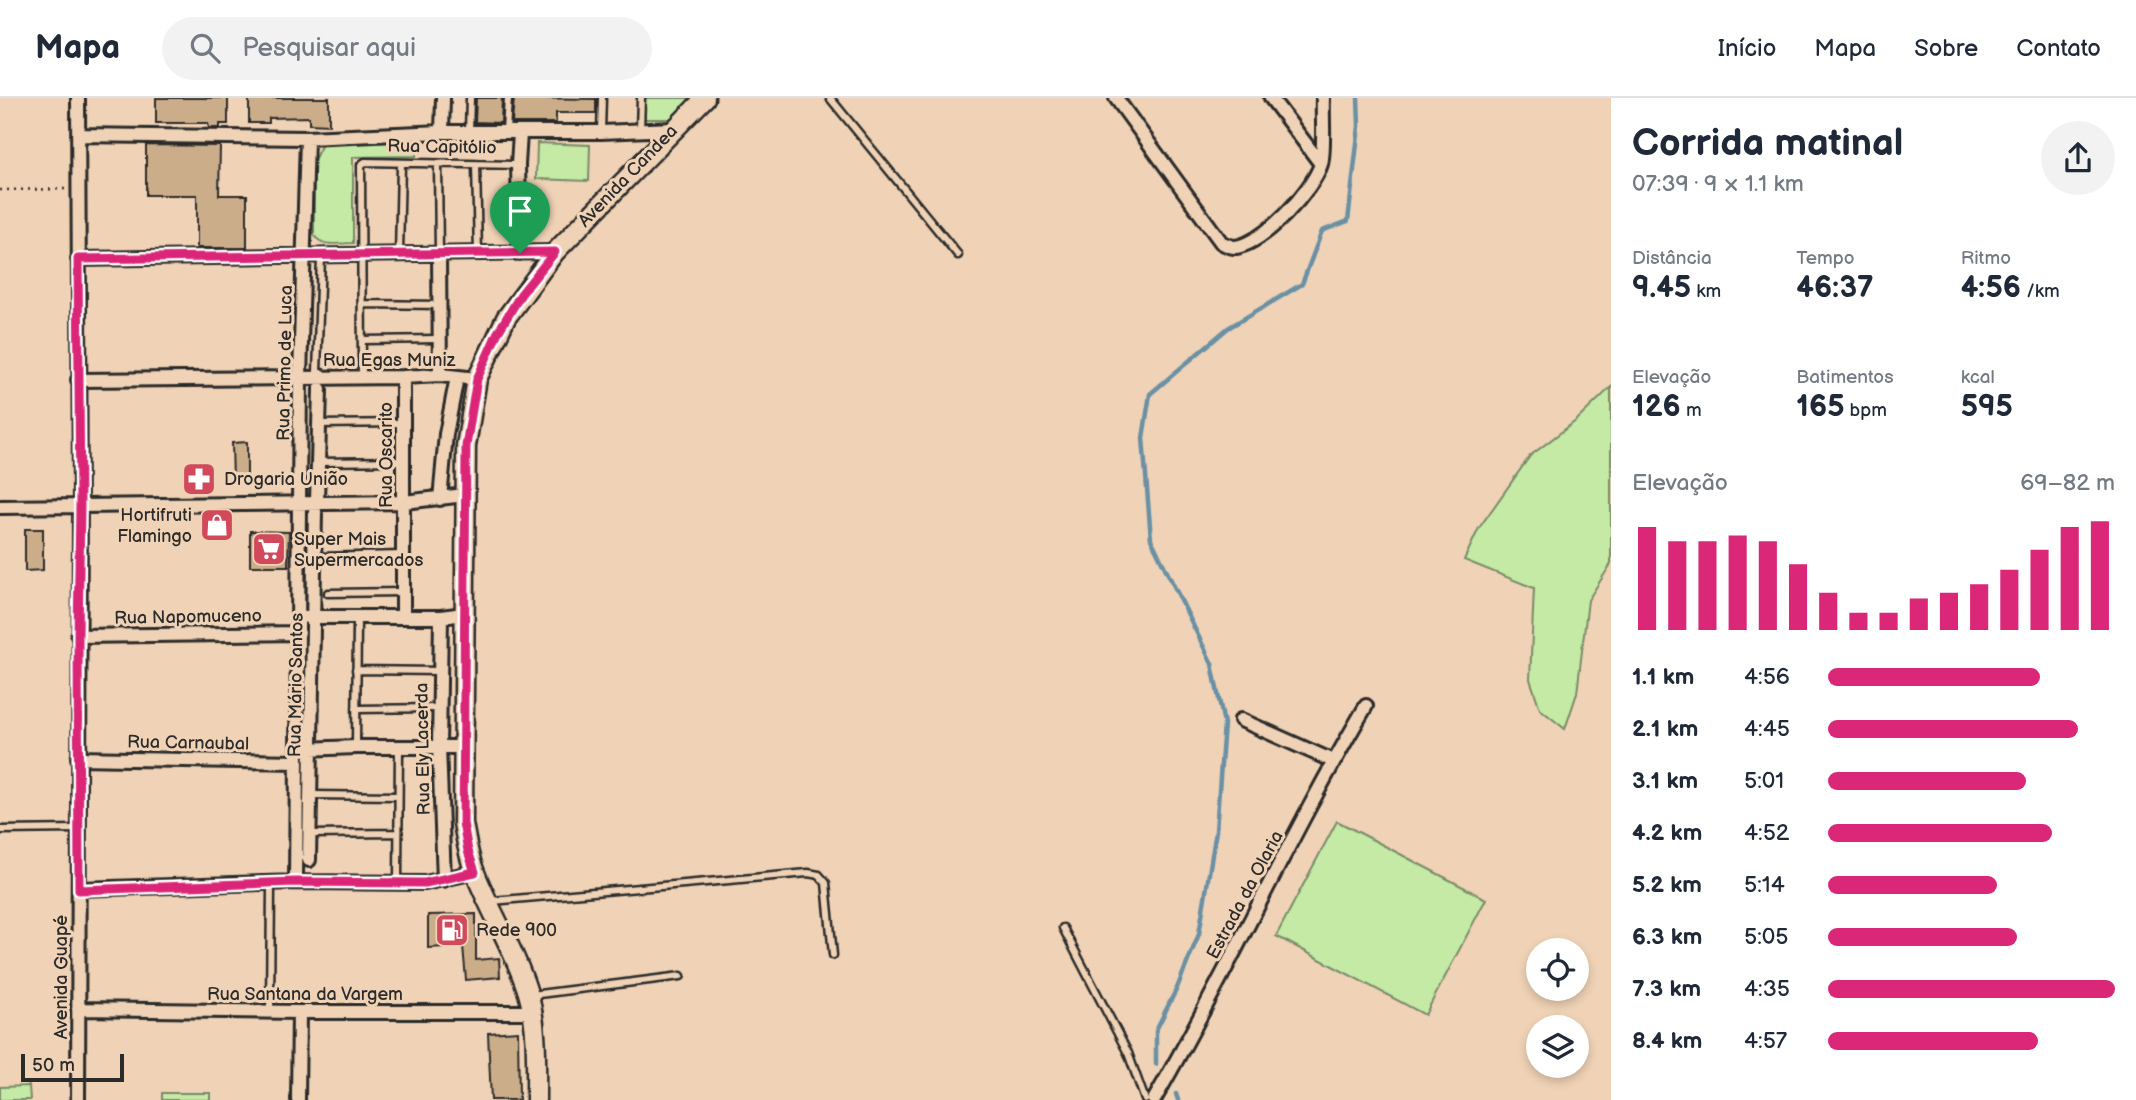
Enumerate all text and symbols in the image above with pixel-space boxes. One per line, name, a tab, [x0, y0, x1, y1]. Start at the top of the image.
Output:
search box	[162, 17, 652, 80]
text: Mapa	[35, 28, 120, 68]
icon: search	[186, 29, 224, 67]
text: Pesquisar aqui	[242, 33, 416, 64]
text: Início	[1718, 34, 1776, 63]
text: Mapa	[1814, 34, 1876, 63]
text: Sobre	[1914, 34, 1978, 63]
text: Contato	[2016, 34, 2101, 63]
street label: Avenida Candea	[574, 121, 682, 231]
text: Corrida matinal	[1632, 121, 1903, 166]
button: share	[2041, 121, 2115, 195]
street label: Rua Capitólio	[387, 136, 497, 158]
text: 07:39 · 9 × 1.1 km	[1632, 170, 1804, 198]
pin	[490, 181, 550, 253]
icon: arrive	[501, 192, 539, 230]
text: Distância	[1632, 247, 1712, 270]
text: Tempo	[1796, 247, 1855, 270]
text: Ritmo	[1961, 247, 2011, 270]
text: 9.45	[1632, 270, 1691, 306]
text: 46:37	[1796, 270, 1873, 306]
text: 4:56	[1961, 270, 2021, 306]
text: km	[1691, 280, 1721, 303]
text: /km	[2021, 280, 2060, 303]
street label: Rua Primo de Luca	[273, 285, 297, 441]
street label: Rua Egas Muniz	[323, 350, 456, 371]
text: Elevação	[1632, 366, 1711, 389]
text: Batimentos	[1796, 366, 1894, 389]
text: kcal	[1961, 366, 1995, 389]
text: 126	[1632, 389, 1681, 425]
text: 165	[1796, 389, 1844, 425]
text: 595	[1961, 389, 2013, 425]
text: m	[1681, 399, 1702, 422]
text: bpm	[1844, 399, 1887, 422]
street label: Rua Oscarito	[376, 402, 397, 508]
pharmacy icon: Drogaria União	[180, 460, 218, 498]
place label: Drogaria União	[224, 469, 348, 490]
text: Elevação	[1632, 469, 1728, 497]
text: 69–82 m	[2020, 469, 2115, 497]
place label: Hortifruti Flamingo	[117, 505, 192, 547]
shop icon: Hortifruti Flamingo	[198, 506, 236, 544]
place label: Super Mais Supermercados	[294, 529, 424, 571]
supermarket icon: Super Mais Supermercados	[250, 530, 288, 568]
street label: Rua Napomuceno	[114, 605, 262, 629]
street label: Rua Mário Santos	[284, 613, 308, 757]
text: 1.1 km	[1632, 663, 1694, 691]
text: 4:56	[1744, 663, 1790, 691]
street label: Rua Ely Lacerda	[411, 683, 435, 815]
text: 2.1 km	[1632, 715, 1698, 743]
text: 4:45	[1744, 715, 1790, 743]
street label: Rua Carnaubal	[127, 731, 249, 755]
text: 3.1 km	[1632, 767, 1698, 795]
text: 5:01	[1744, 767, 1784, 795]
text: 4.2 km	[1632, 819, 1702, 847]
text: 4:52	[1744, 819, 1789, 847]
street label: Estrada da Olaria	[1202, 827, 1288, 963]
text: 5.2 km	[1632, 871, 1702, 899]
text: 5:14	[1744, 871, 1785, 899]
fuel station icon: Rede 900	[433, 911, 471, 949]
street label: Avenida Guapé	[51, 915, 72, 1039]
place label: Rede 900	[476, 920, 557, 941]
text: 6.3 km	[1632, 923, 1702, 951]
text: 5:05	[1744, 923, 1789, 951]
map controls	[1526, 938, 1589, 1078]
button: locate	[1526, 938, 1589, 1001]
text: 7.3 km	[1632, 975, 1701, 1003]
text: 4:35	[1744, 975, 1790, 1003]
street label: Rua Santana da Vargem	[207, 984, 403, 1005]
button: layers	[1526, 1015, 1589, 1078]
text: 8.4 km	[1632, 1027, 1702, 1055]
text: 4:57	[1744, 1027, 1787, 1055]
scale bar	[21, 1051, 124, 1083]
text: 50 m	[32, 1054, 75, 1077]

